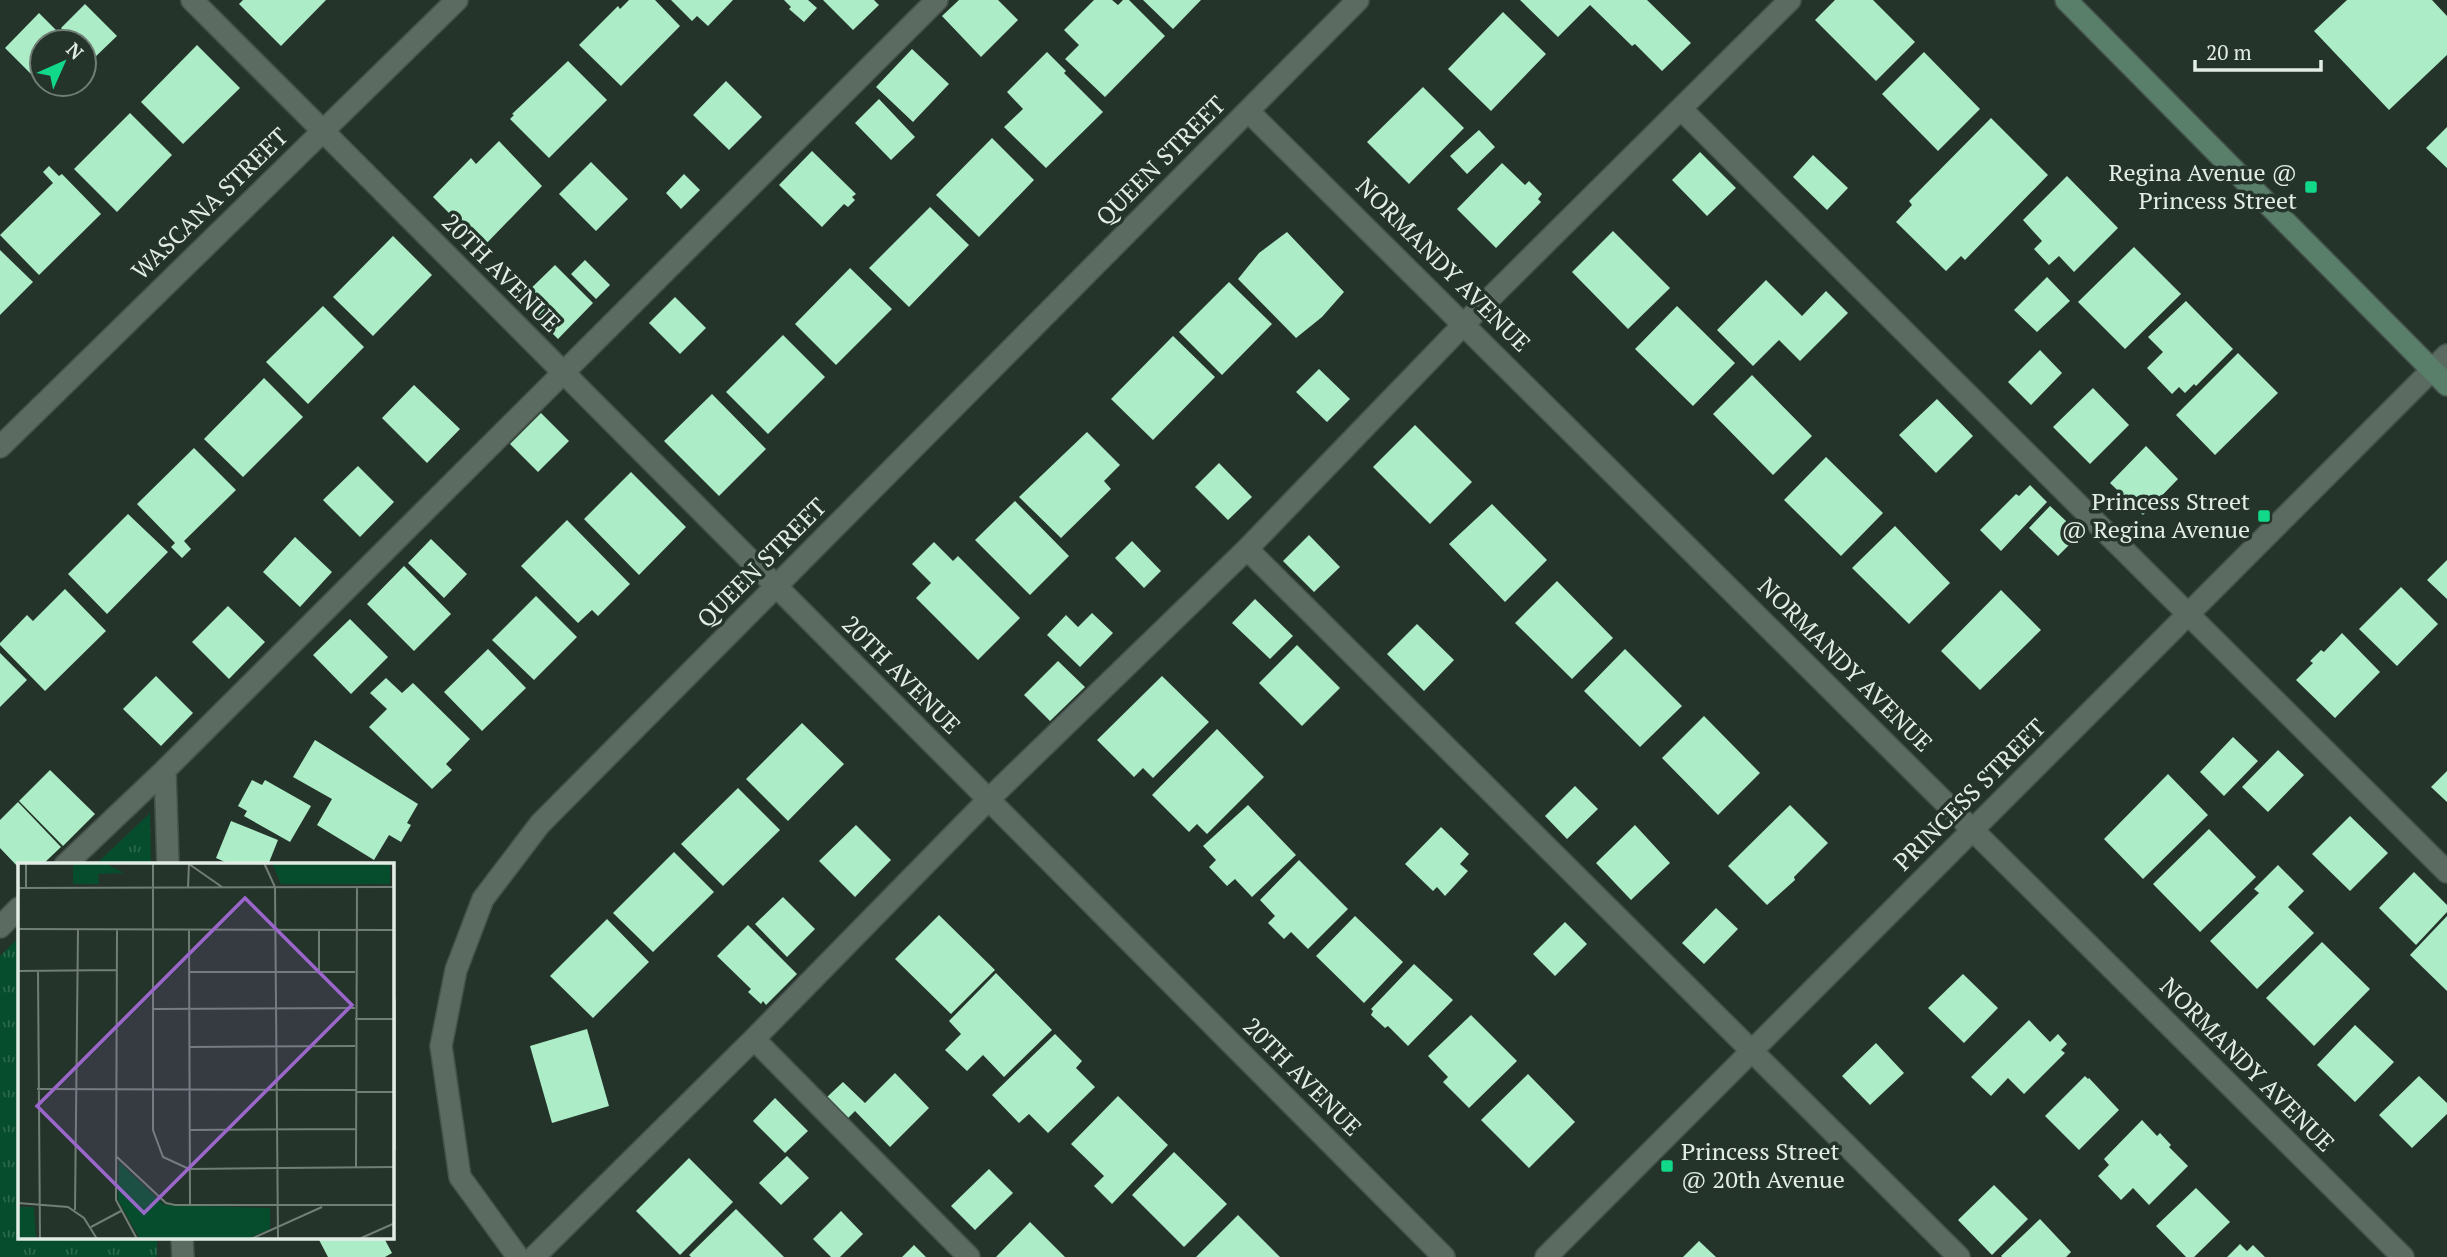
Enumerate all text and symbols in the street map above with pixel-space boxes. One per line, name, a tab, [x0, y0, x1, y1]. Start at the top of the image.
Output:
north arrow	[28, 28, 98, 98]
scale bar	[2195, 28, 2321, 72]
text: N	[61, 37, 90, 65]
text: 20 m	[2206, 38, 2252, 66]
street label: QUEEN STREET	[1089, 88, 1232, 232]
street label: WASCANA STREET	[124, 120, 295, 286]
place label: Regina Avenue @ Princess Street	[2109, 156, 2297, 216]
street label: NORMANDY AVENUE	[1350, 170, 1538, 358]
marker: Regina Avenue @ Princess Street	[2303, 179, 2319, 195]
street label: 20TH AVENUE	[435, 206, 568, 339]
place label: Princess Street @ Regina Avenue	[2062, 485, 2250, 545]
street label: QUEEN STREET	[690, 490, 833, 634]
marker: Princess Street @ Regina Avenue	[2256, 508, 2272, 524]
street label: NORMANDY AVENUE	[1752, 570, 1940, 758]
street label: 20TH AVENUE	[835, 608, 968, 741]
street label: PRINCESS STREET	[1886, 711, 2052, 877]
inset map	[18, 863, 394, 1240]
street label: NORMANDY AVENUE	[2154, 970, 2342, 1158]
street label: 20TH AVENUE	[1236, 1010, 1369, 1143]
place label: Princess Street @ 20th Avenue	[1681, 1135, 1845, 1195]
marker: Princess Street @ 20th Avenue	[1659, 1158, 1675, 1174]

